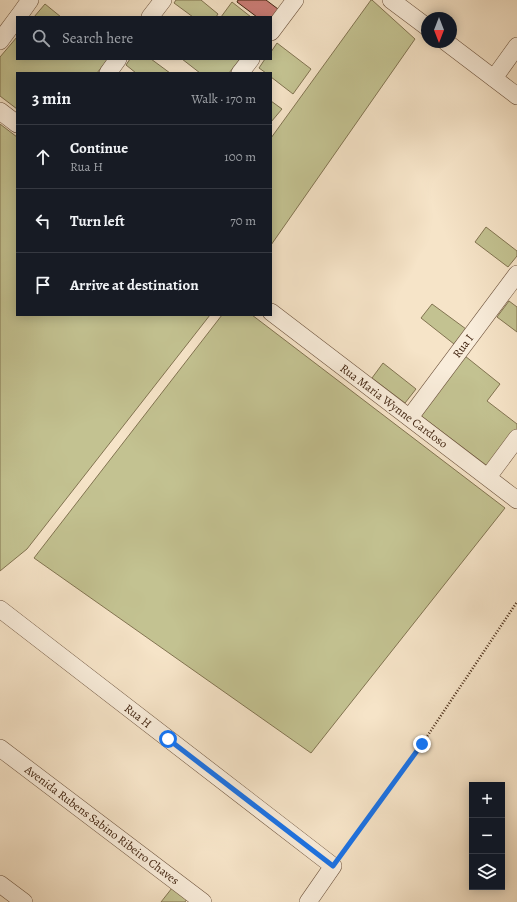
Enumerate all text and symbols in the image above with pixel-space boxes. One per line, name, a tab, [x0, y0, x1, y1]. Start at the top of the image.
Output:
north arrow	[421, 12, 457, 48]
search box	[16, 16, 272, 60]
icon: search	[30, 27, 52, 49]
text: Search here	[62, 28, 133, 48]
text: 3 min	[32, 87, 71, 110]
text: Walk · 170 m	[191, 90, 256, 107]
text: Continue	[70, 138, 128, 158]
icon: ahead	[32, 146, 54, 168]
text: 100 m	[224, 148, 256, 165]
text: Rua H	[70, 158, 103, 175]
icon: left	[32, 210, 54, 232]
text: Turn left	[70, 211, 125, 231]
text: 70 m	[230, 212, 256, 229]
icon: arrive	[32, 274, 54, 296]
text: Arrive at destination	[70, 275, 199, 295]
street label: Rua I	[449, 331, 477, 361]
street label: Rua Maria Wynne Cardoso	[337, 360, 451, 452]
street label: Rua H	[121, 700, 155, 732]
route start	[159, 730, 177, 748]
route end	[413, 735, 431, 753]
street label: Avenida Rubens Sabino Ribeiro Chaves	[21, 761, 183, 888]
map controls	[469, 782, 505, 890]
button: +	[469, 782, 505, 818]
button: −	[469, 818, 505, 854]
button: layers	[469, 854, 505, 890]

